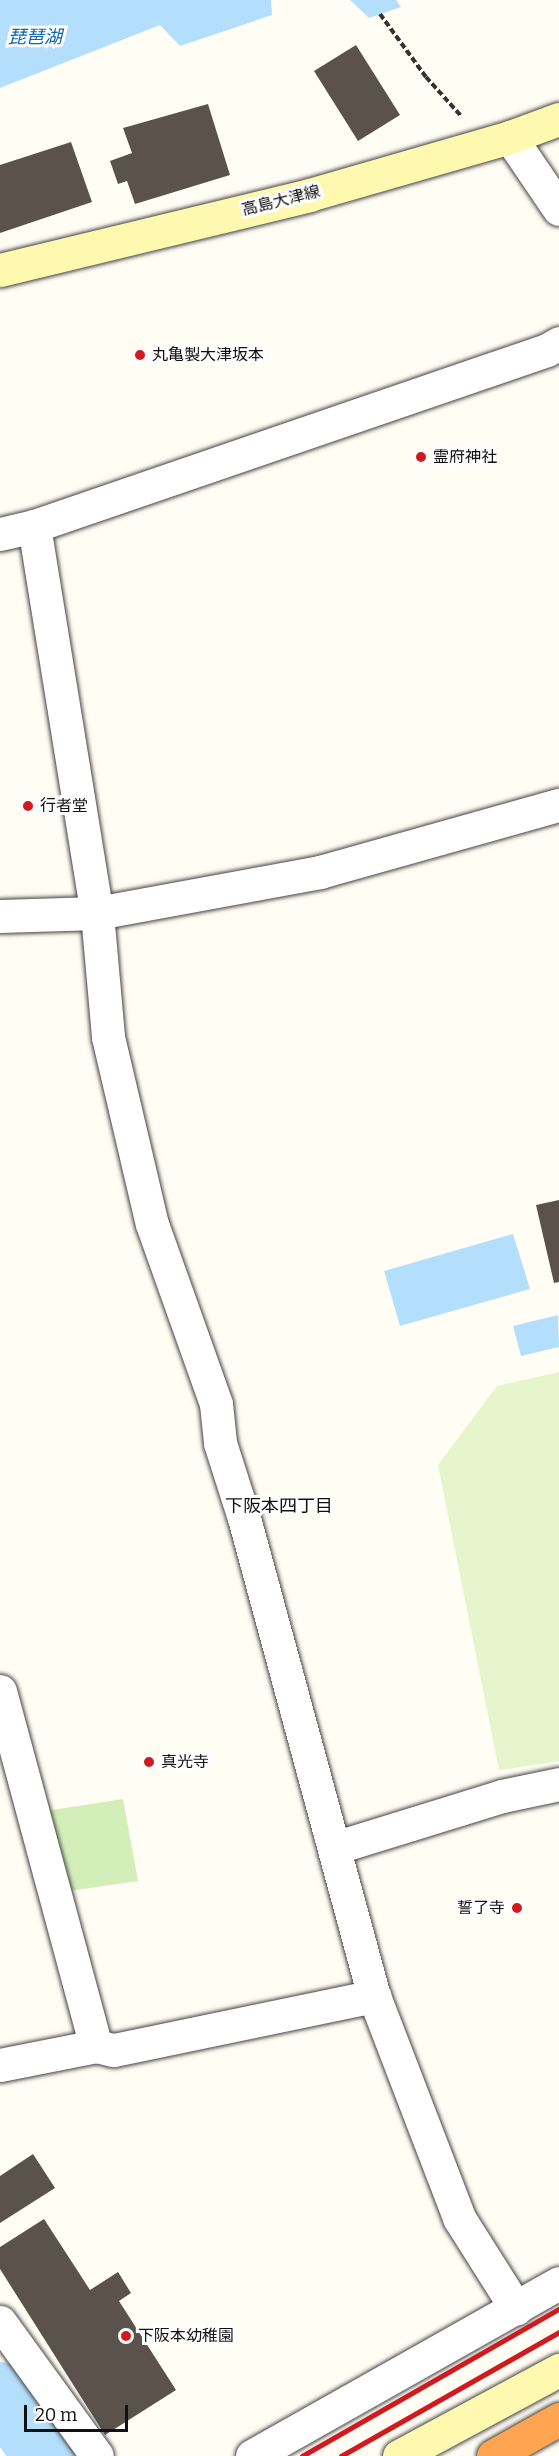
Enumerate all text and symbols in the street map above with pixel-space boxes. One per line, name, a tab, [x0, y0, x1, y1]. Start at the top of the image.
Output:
water label: 琵琶湖	[8, 26, 62, 48]
street label: 高島大津線	[240, 182, 322, 220]
place label: 丸亀製大津坂本	[152, 345, 264, 365]
marker: 丸亀製大津坂本	[133, 348, 147, 362]
place label: 霊府神社	[433, 447, 497, 467]
marker: 霊府神社	[414, 450, 428, 464]
place label: 行者堂	[40, 796, 88, 816]
marker: 行者堂	[21, 799, 35, 813]
district label: 下阪本四丁目	[225, 1495, 333, 1517]
place label: 真光寺	[161, 1752, 209, 1772]
marker: 真光寺	[142, 1755, 156, 1769]
place label: 誓了寺	[457, 1898, 505, 1918]
marker: 誓了寺	[510, 1901, 524, 1915]
place label: 下阪本幼稚園	[138, 2326, 234, 2346]
marker: 下阪本幼稚園	[119, 2329, 133, 2343]
scale bar	[27, 2393, 130, 2431]
text: 20 m	[35, 2404, 77, 2426]

